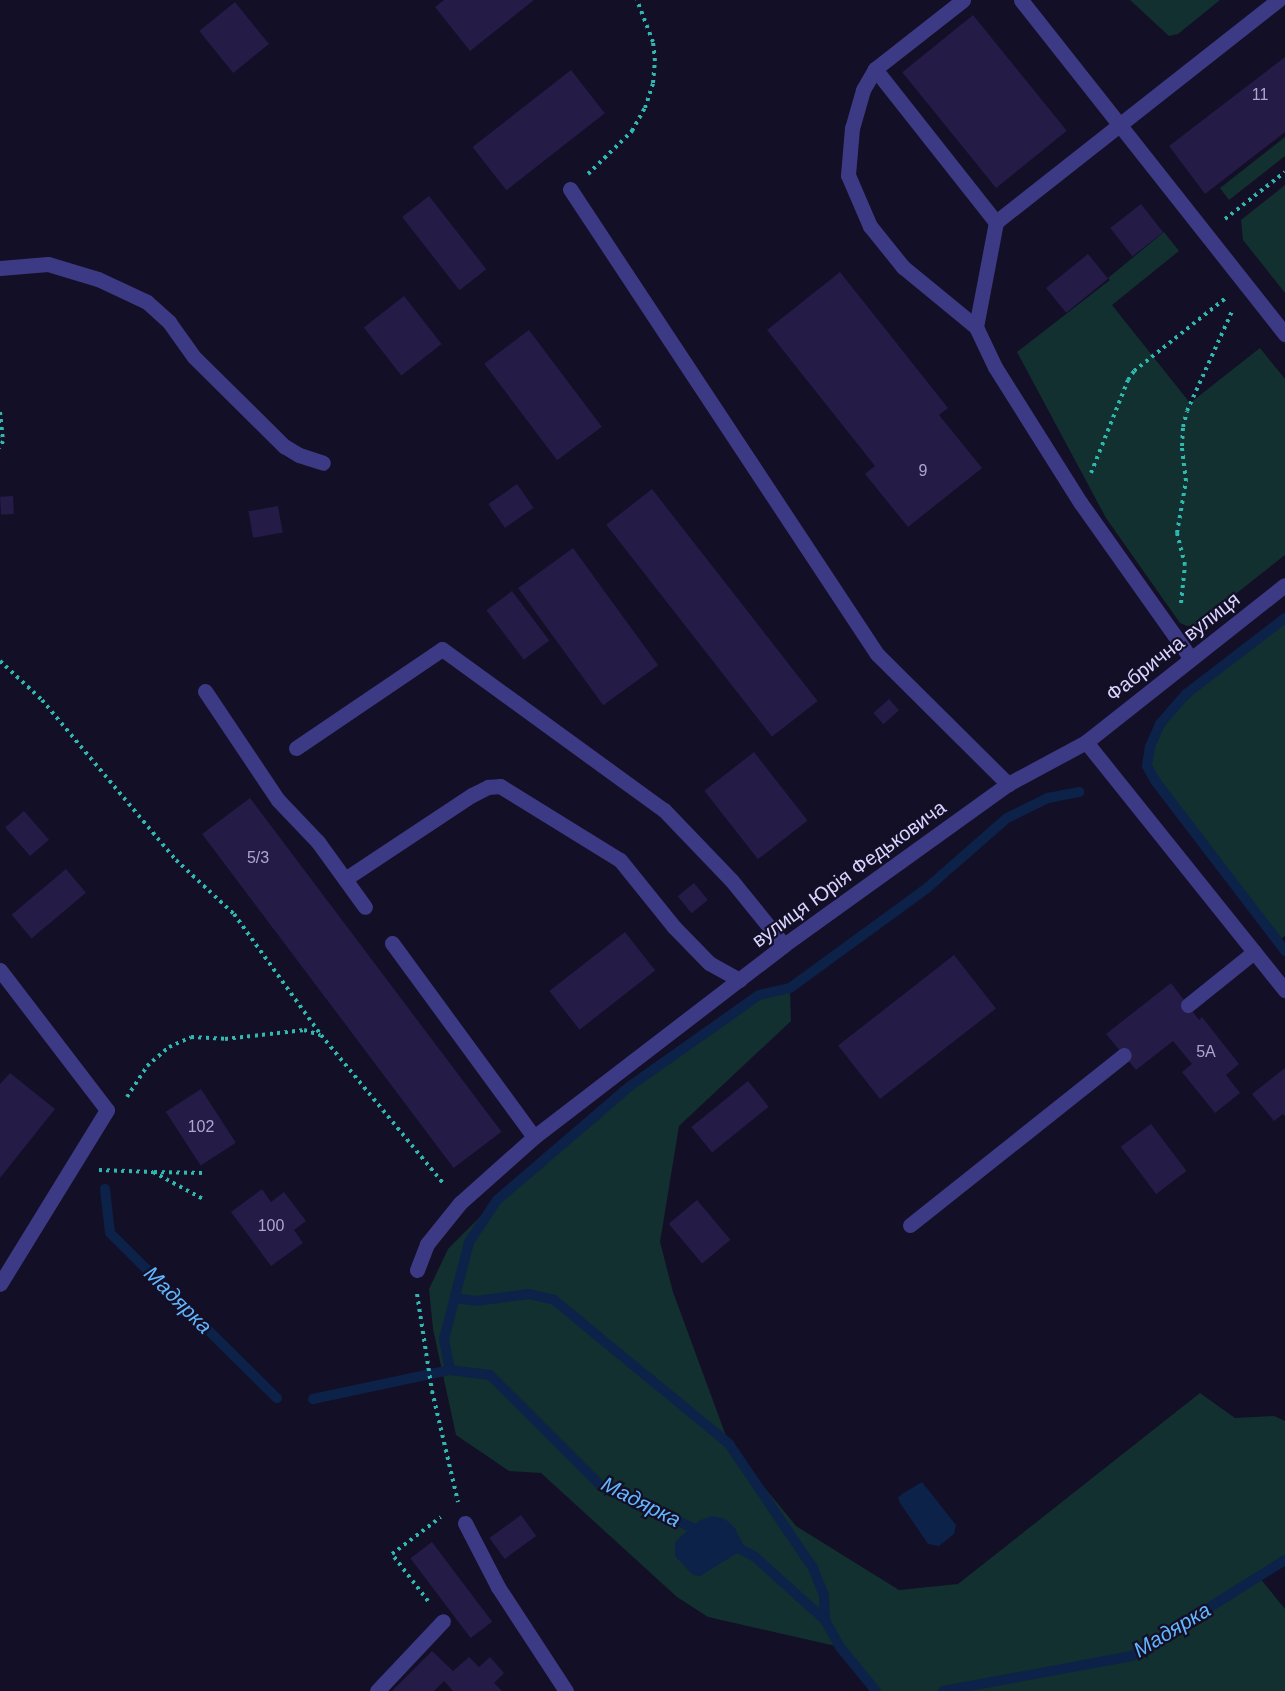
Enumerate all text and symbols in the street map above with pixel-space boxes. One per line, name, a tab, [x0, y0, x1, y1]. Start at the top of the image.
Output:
house number: 11	[1252, 85, 1268, 105]
house number: 9	[919, 461, 927, 481]
street label: Фабрична вулиця	[1101, 587, 1245, 707]
street label: вулиця Юрія Федьковича	[747, 796, 951, 952]
house number: 5/3	[247, 848, 269, 868]
house number: 5А	[1196, 1042, 1216, 1062]
house number: 102	[188, 1117, 214, 1137]
house number: 100	[258, 1216, 284, 1236]
water label: Мадярка	[139, 1261, 217, 1339]
water label: Мадярка	[597, 1471, 685, 1533]
water label: Мадярка	[1129, 1597, 1215, 1663]

